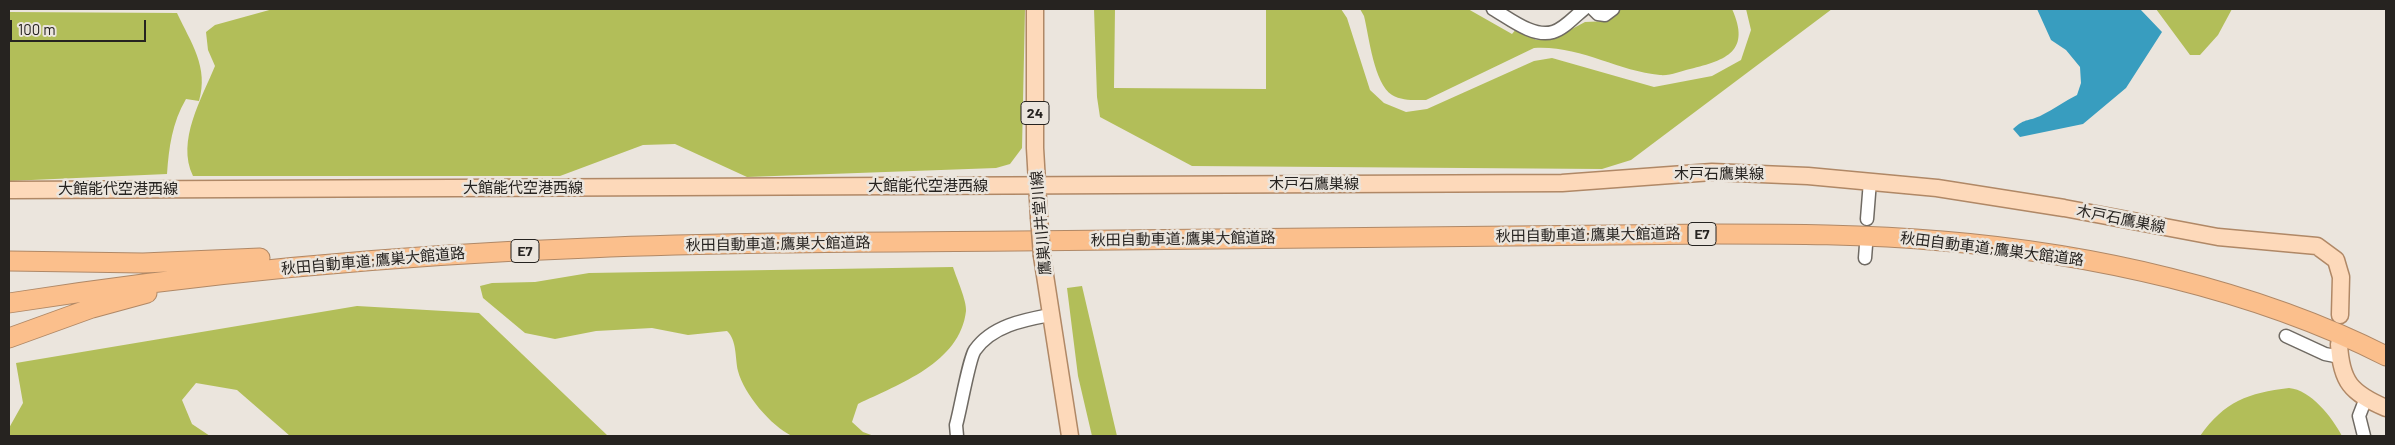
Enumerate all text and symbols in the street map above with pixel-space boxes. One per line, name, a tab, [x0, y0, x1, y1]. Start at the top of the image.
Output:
scale bar	[12, 10, 149, 42]
text: 100 m	[18, 20, 56, 38]
road number: 24	[1021, 102, 1049, 125]
street label: 木戸石鷹巣線	[1674, 165, 1764, 183]
street label: 鷹巣川井堂川線	[1027, 170, 1055, 276]
street label: 木戸石鷹巣線	[1269, 175, 1359, 193]
street label: 大館能代空港西線	[868, 177, 988, 195]
street label: 大館能代空港西線	[463, 179, 583, 197]
street label: 大館能代空港西線	[58, 180, 178, 198]
street label: 木戸石鷹巣線	[2075, 202, 2167, 236]
road number: E7	[1688, 222, 1716, 245]
street label: 秋田自動車道;鷹巣大館道路	[1496, 224, 1680, 246]
street label: 秋田自動車道;鷹巣大館道路	[1091, 228, 1275, 250]
street label: 秋田自動車道;鷹巣大館道路	[1899, 229, 2085, 269]
street label: 秋田自動車道;鷹巣大館道路	[686, 233, 870, 255]
road number: E7	[511, 240, 539, 262]
street label: 秋田自動車道;鷹巣大館道路	[280, 244, 466, 278]

